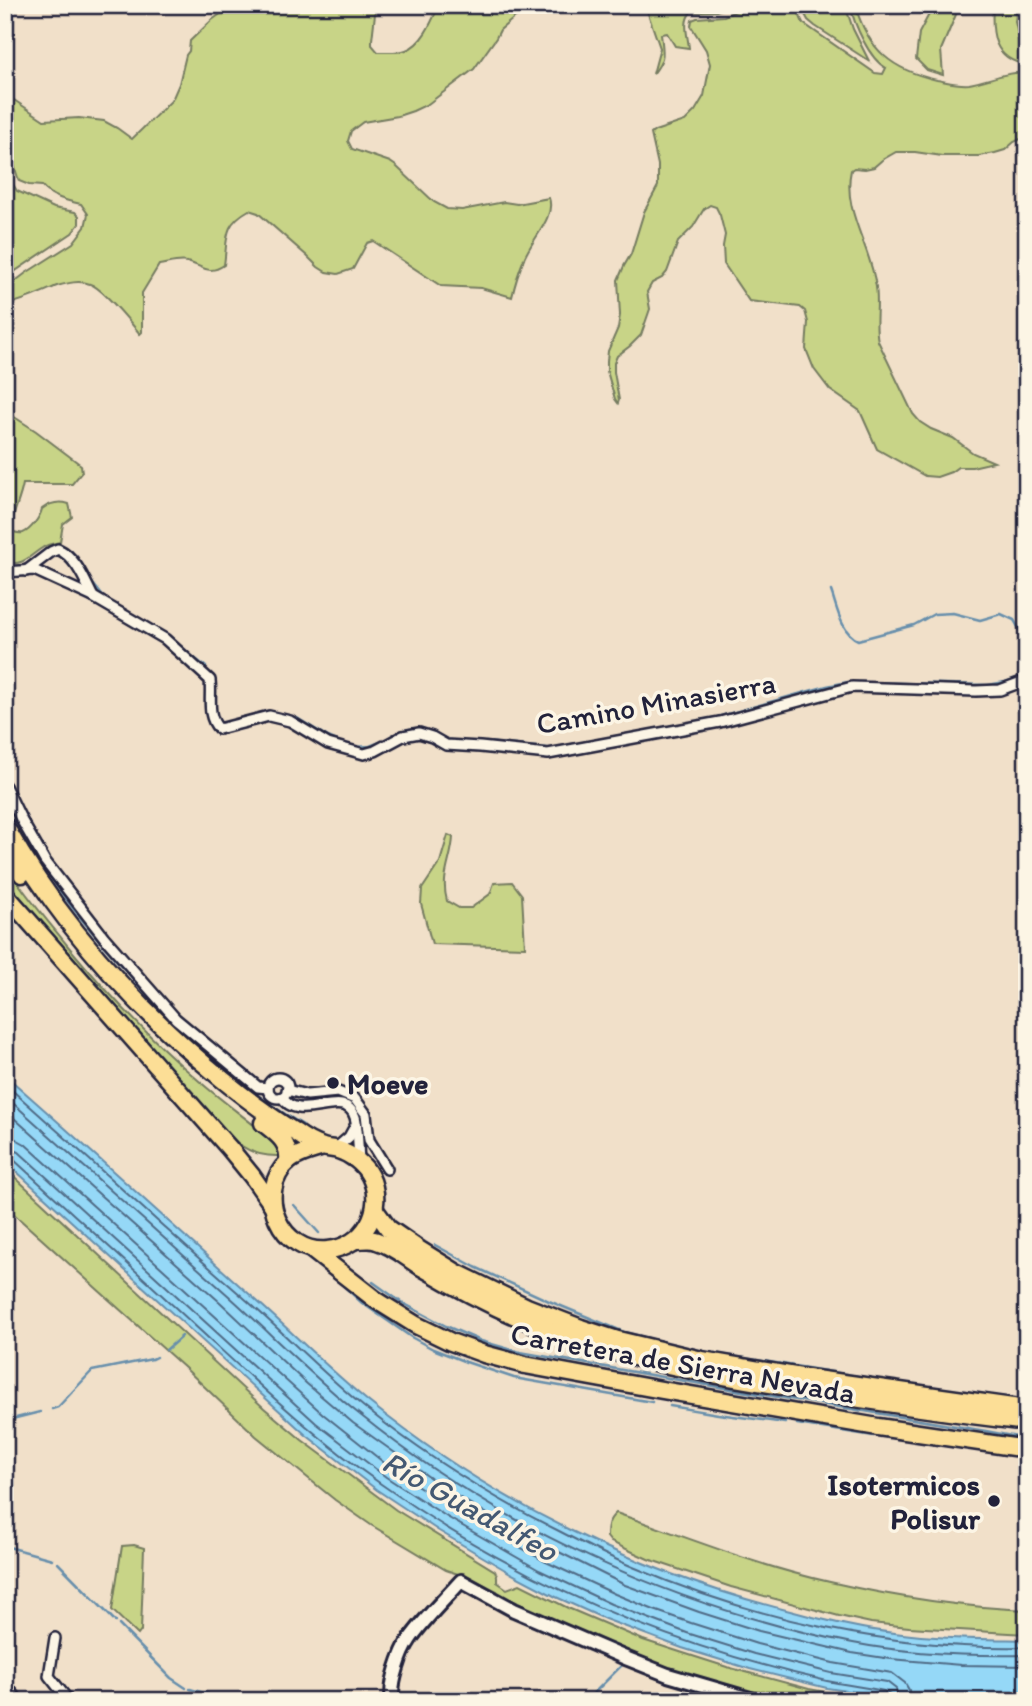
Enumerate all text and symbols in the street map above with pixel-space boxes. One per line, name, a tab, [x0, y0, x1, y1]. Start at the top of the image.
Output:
street label: Camino Minasierra	[534, 664, 779, 742]
place label: Moeve	[347, 1065, 429, 1102]
marker: Moeve	[325, 1075, 341, 1091]
street label: Carretera de Sierra Nevada	[508, 1314, 858, 1412]
water label: Río Guadalfeo	[376, 1442, 566, 1571]
place label: Isotermicos Polisur	[827, 1466, 981, 1537]
marker: Isotermicos Polisur	[986, 1493, 1002, 1509]

